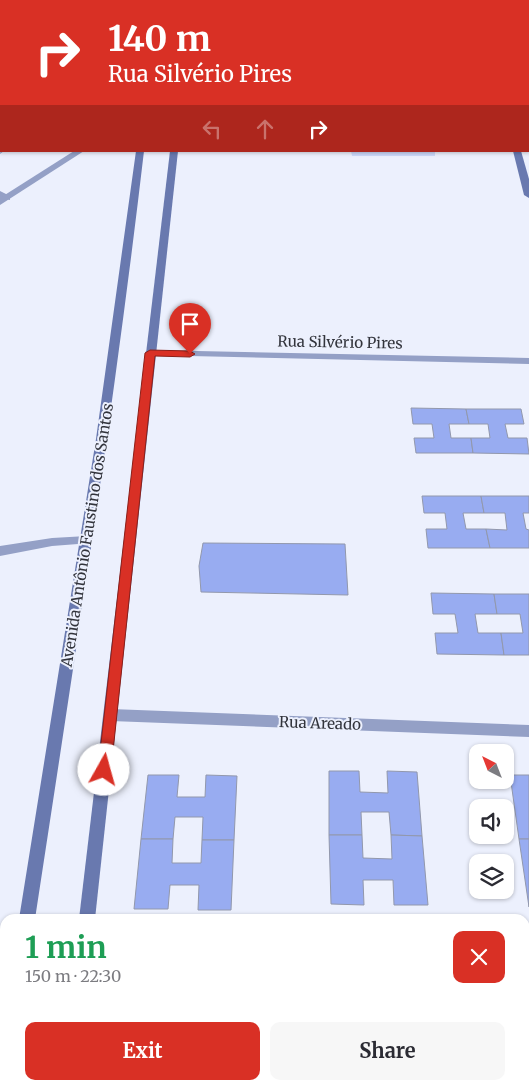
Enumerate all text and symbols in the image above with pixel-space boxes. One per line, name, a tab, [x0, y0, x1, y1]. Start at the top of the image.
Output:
text: 140 m	[108, 17, 211, 61]
icon: right	[25, 20, 90, 85]
text: Rua Silvério Pires	[108, 60, 292, 88]
icon: left	[198, 115, 226, 143]
icon: ahead	[251, 115, 279, 143]
icon: right	[304, 115, 332, 143]
pin	[169, 303, 211, 354]
icon: arrive	[176, 310, 204, 338]
street label: Rua Silvério Pires	[277, 331, 403, 353]
street label: Avenida Antônio Faustino dos Santos	[57, 402, 117, 669]
street label: Rua Areado	[279, 712, 362, 734]
position arrow	[77, 743, 129, 795]
north arrow	[469, 744, 514, 789]
map controls	[469, 744, 514, 899]
button: sound	[469, 799, 514, 844]
button: layers	[469, 854, 514, 899]
text: 1 min	[25, 928, 107, 966]
button: close	[453, 931, 505, 983]
text: 150 m · 22:30	[25, 966, 121, 986]
button: Exit	[25, 1022, 260, 1080]
button: Share	[270, 1022, 505, 1080]

